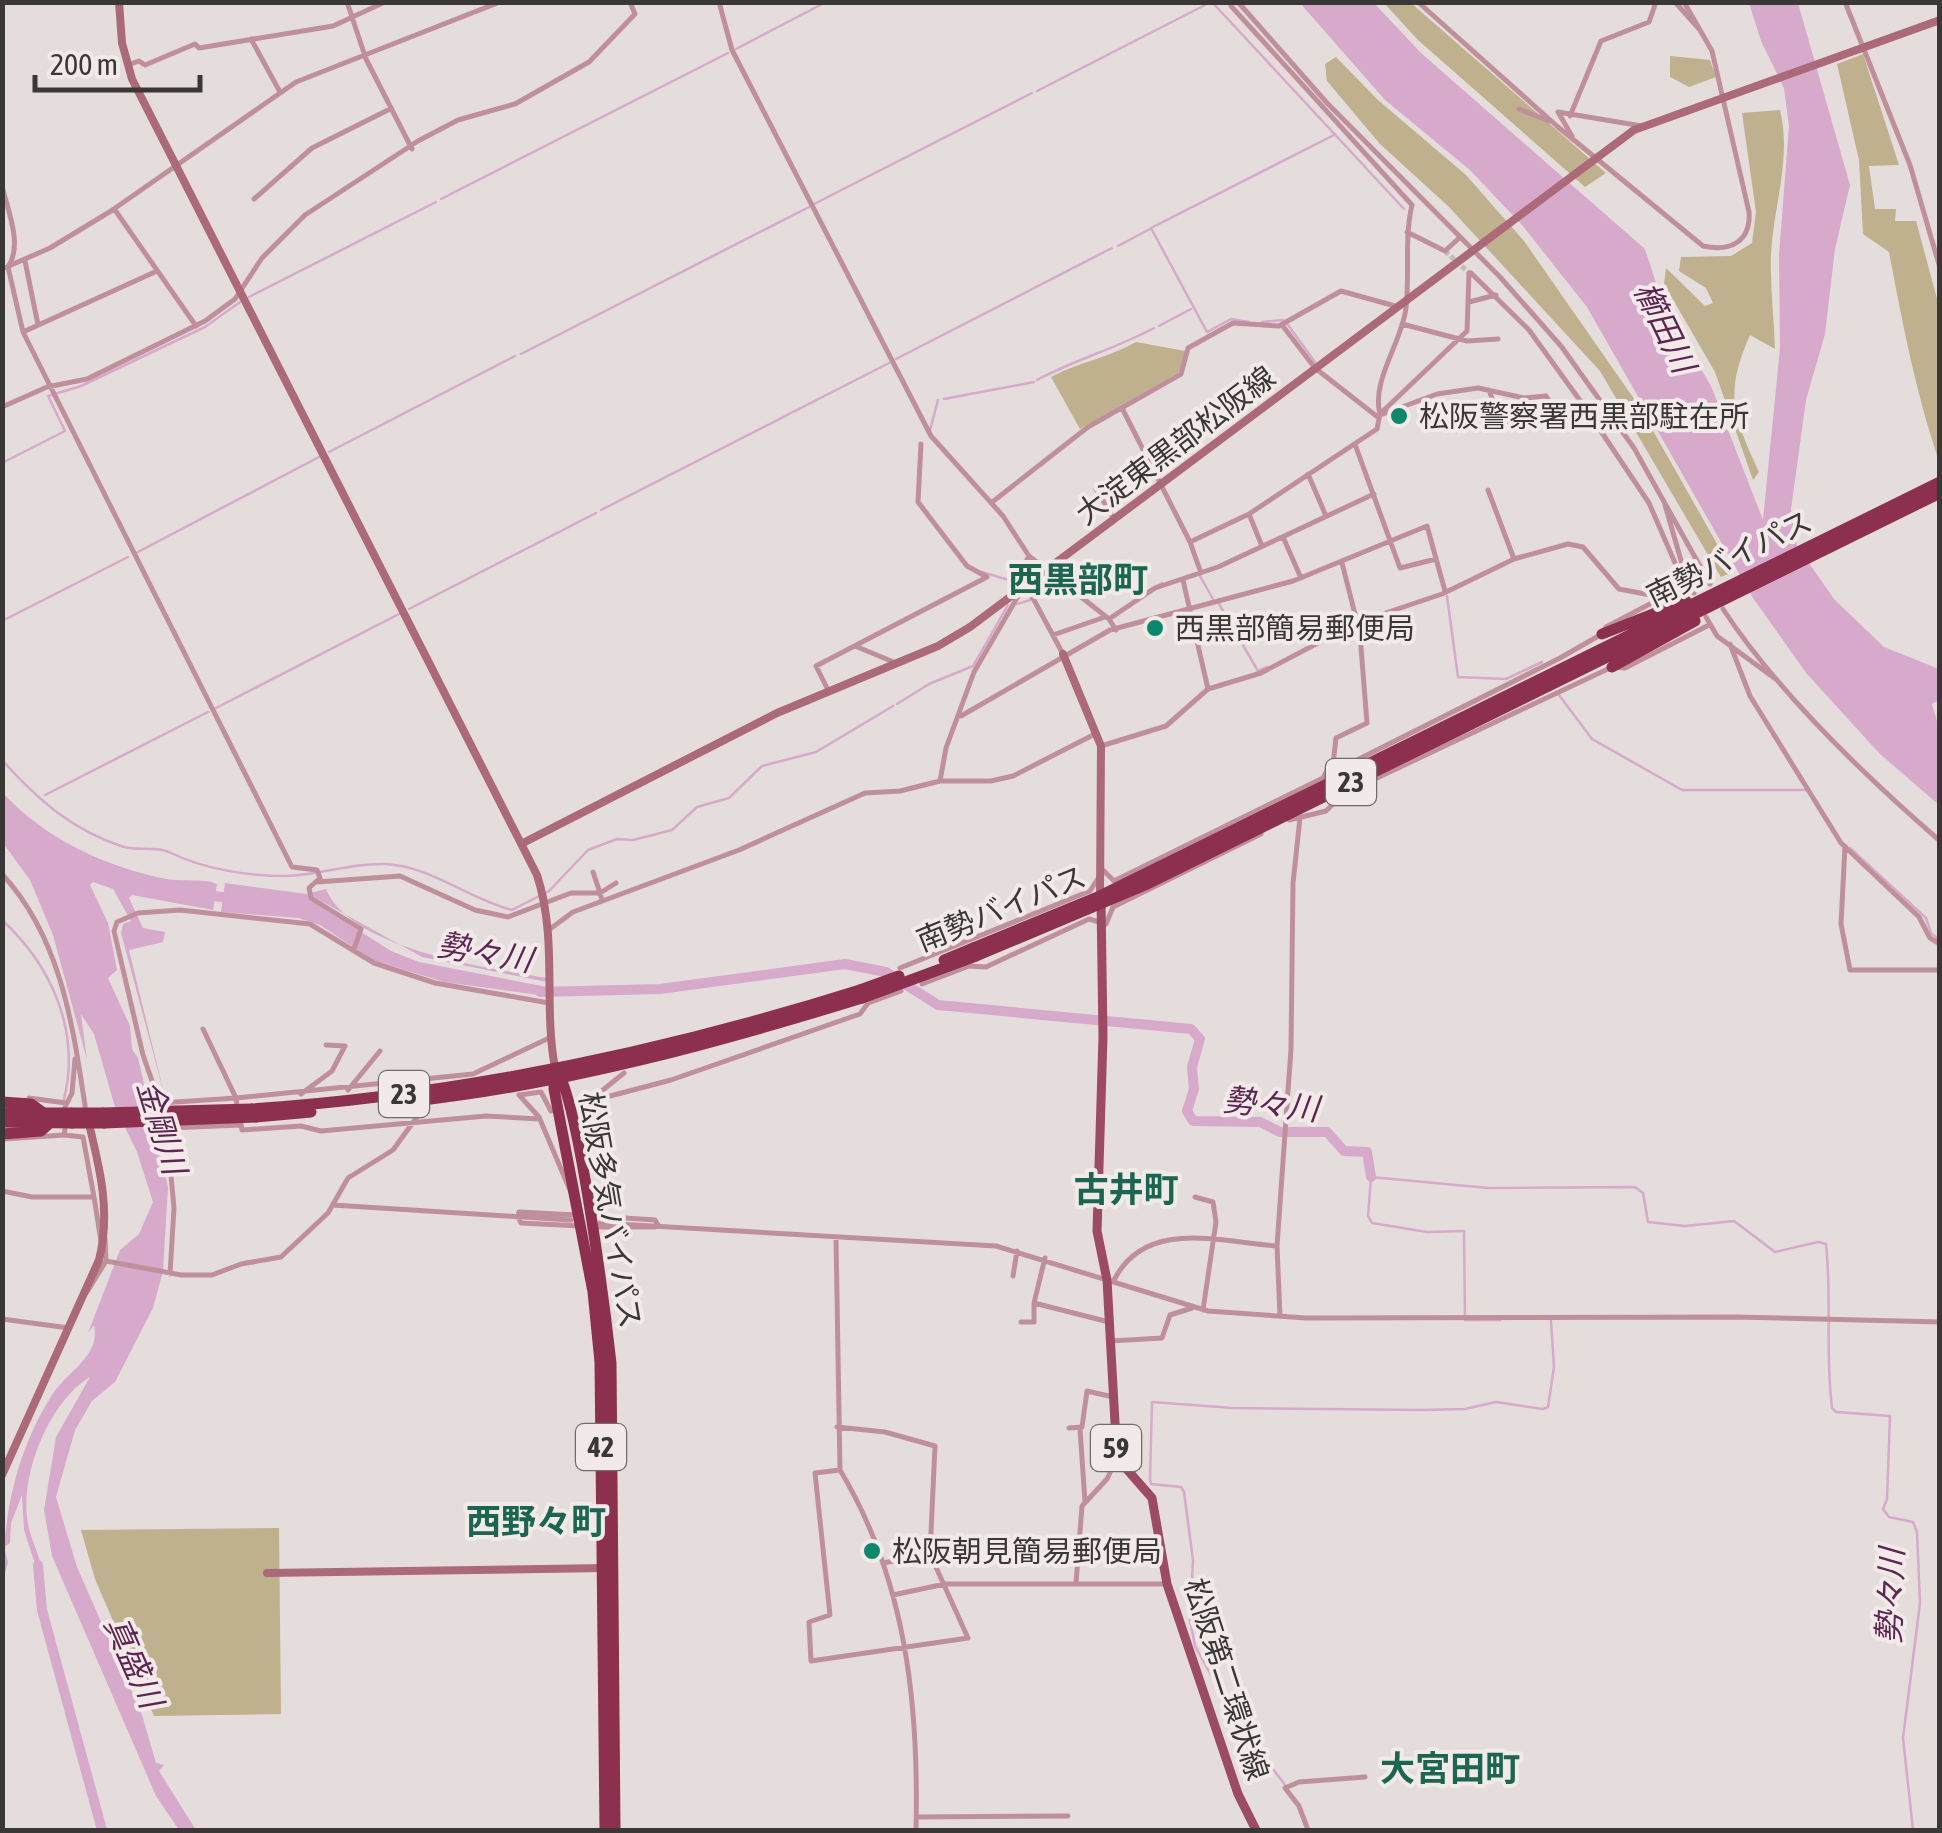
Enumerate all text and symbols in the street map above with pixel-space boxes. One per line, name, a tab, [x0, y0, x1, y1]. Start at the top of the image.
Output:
scale bar	[35, 30, 200, 92]
text: 200 m	[50, 47, 118, 81]
water label: 櫛田川	[1627, 276, 1704, 381]
street label: 大淀東黒部松阪線	[1069, 359, 1281, 531]
place label: 松阪警察署西黒部駐在所	[1419, 399, 1749, 433]
marker: 松阪警察署西黒部駐在所	[1388, 405, 1410, 427]
street label: 南勢バイパス	[1641, 503, 1817, 613]
district label: 西黒部町	[1008, 559, 1148, 599]
place label: 西黒部簡易郵便局	[1175, 611, 1415, 645]
marker: 西黒部簡易郵便局	[1144, 617, 1166, 639]
road number: 23	[1326, 759, 1376, 805]
street label: 南勢バイパス	[911, 859, 1091, 957]
water label: 勢々川	[435, 925, 538, 979]
road number: 23	[379, 1071, 429, 1117]
water label: 金剛川	[130, 1076, 195, 1181]
water label: 勢々川	[1221, 1081, 1324, 1128]
street label: 松阪多気バイパス	[573, 1089, 649, 1331]
district label: 古井町	[1073, 1169, 1179, 1209]
road number: 42	[576, 1424, 626, 1470]
road number: 59	[1091, 1425, 1141, 1471]
district label: 西野々町	[466, 1501, 606, 1541]
place label: 松阪朝見簡易郵便局	[892, 1534, 1162, 1568]
marker: 松阪朝見簡易郵便局	[861, 1540, 883, 1562]
water label: 勢々川	[1870, 1544, 1910, 1645]
street label: 松阪第二環状線	[1178, 1574, 1276, 1784]
water label: 真盛川	[98, 1611, 172, 1716]
district label: 大宮田町	[1380, 1748, 1520, 1788]

